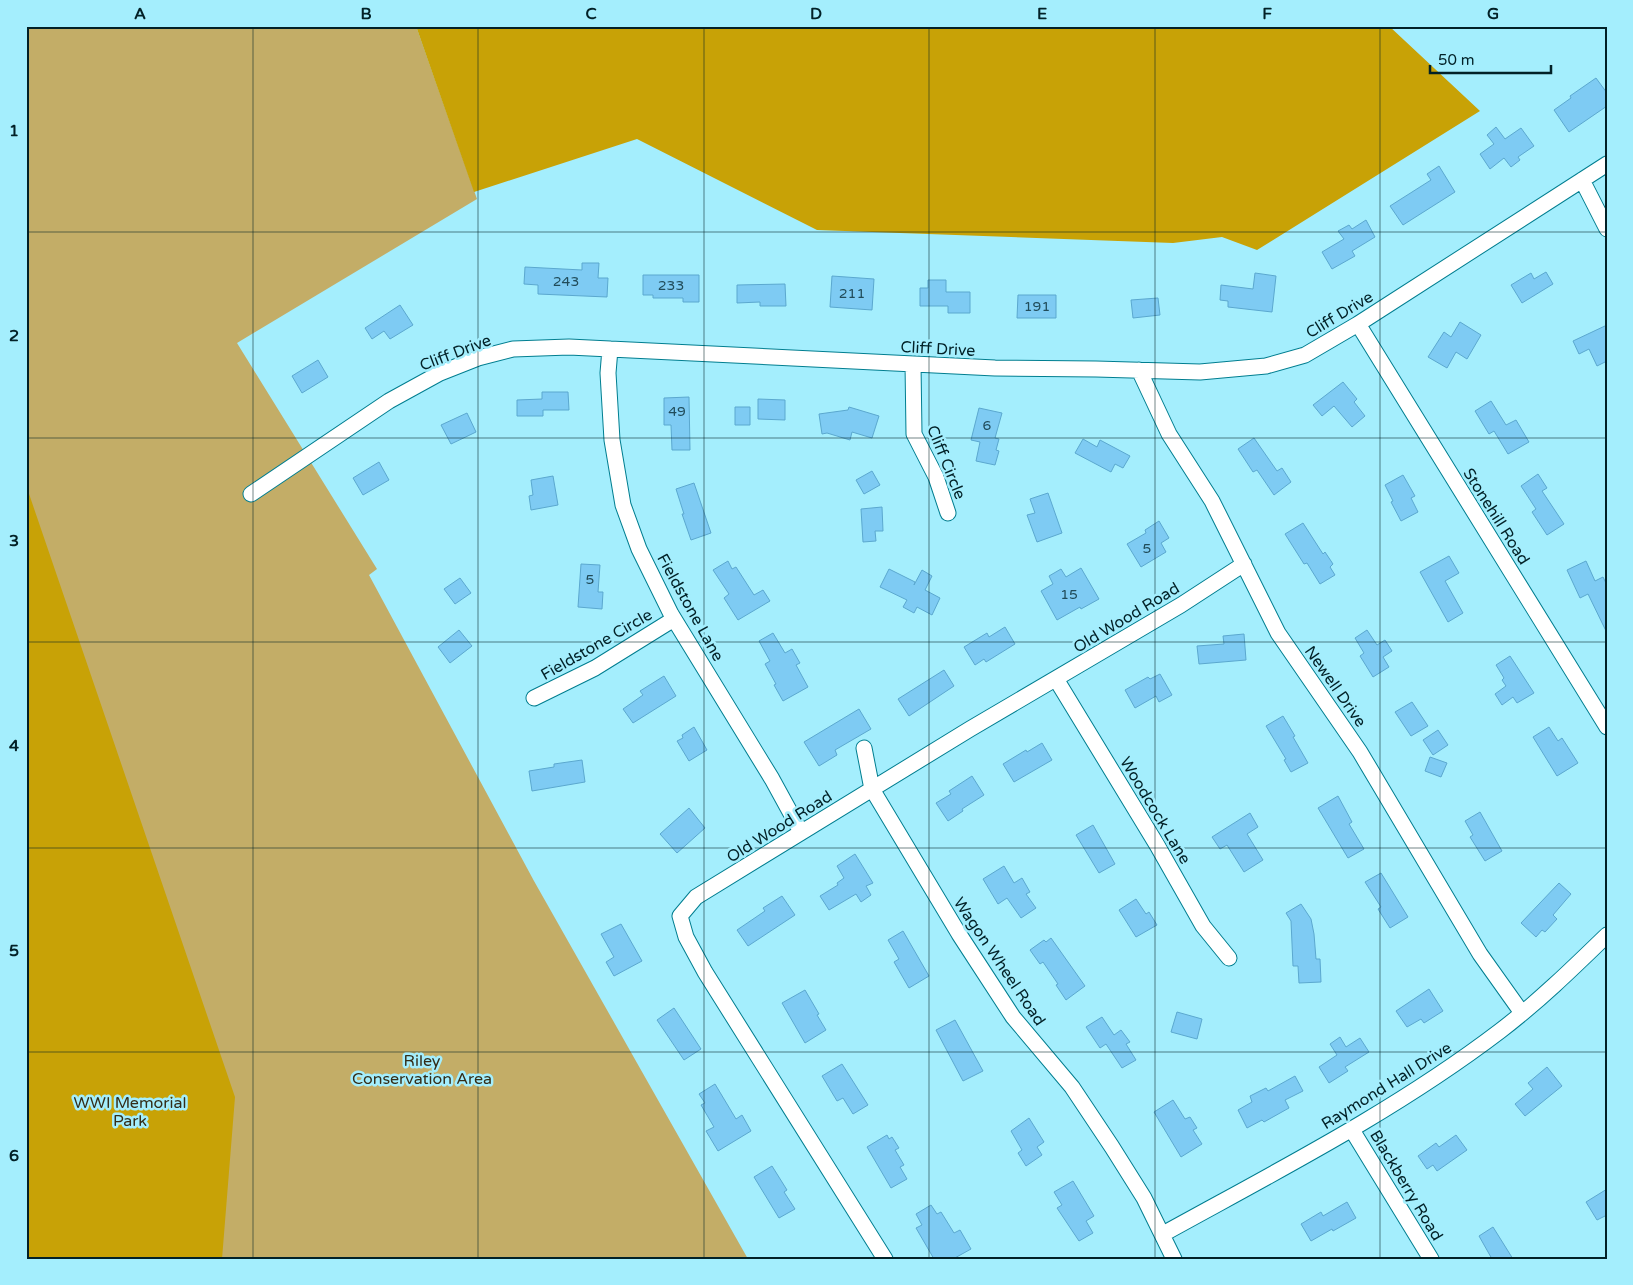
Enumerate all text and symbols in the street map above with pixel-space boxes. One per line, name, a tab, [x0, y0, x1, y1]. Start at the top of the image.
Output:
text: A	[134, 4, 146, 24]
text: B	[360, 4, 372, 24]
text: C	[585, 4, 597, 24]
text: D	[810, 4, 822, 24]
text: E	[1037, 4, 1047, 24]
text: F	[1262, 4, 1272, 24]
text: G	[1487, 4, 1499, 24]
scale bar	[1430, 42, 1552, 74]
text: 50 m	[1438, 51, 1475, 69]
text: 1	[9, 121, 19, 141]
house number: 243	[553, 273, 579, 290]
house number: 233	[658, 277, 684, 294]
house number: 211	[839, 285, 865, 302]
street label: Cliff Drive	[1302, 287, 1377, 343]
house number: 191	[1024, 298, 1050, 315]
text: 2	[9, 326, 19, 346]
street label: Cliff Drive	[417, 330, 494, 376]
street label: Cliff Drive	[900, 337, 976, 361]
house number: 49	[668, 403, 686, 420]
house number: 6	[983, 417, 992, 434]
street label: Cliff Circle	[922, 422, 970, 502]
street label: Stonehill Road	[1458, 465, 1534, 569]
text: 3	[9, 531, 19, 551]
house number: 5	[1143, 540, 1151, 557]
street label: Fieldstone Lane	[652, 550, 728, 665]
house number: 5	[586, 571, 594, 588]
street label: Old Wood Road	[1070, 578, 1183, 657]
house number: 15	[1060, 586, 1078, 603]
street label: Fieldstone Circle	[537, 605, 656, 685]
street label: Newell Drive	[1300, 642, 1371, 731]
text: 4	[9, 736, 19, 756]
street label: Woodcock Lane	[1115, 753, 1195, 868]
street label: Old Wood Road	[723, 786, 836, 867]
street label: Wagon Wheel Road	[949, 894, 1050, 1030]
text: 5	[9, 941, 19, 961]
street label: Raymond Hall Drive	[1318, 1038, 1455, 1134]
park label: Riley Conservation Area	[352, 1051, 492, 1089]
park label: WWI Memorial Park	[74, 1093, 186, 1131]
street label: Blackberry Road	[1365, 1127, 1447, 1244]
text: 6	[9, 1146, 19, 1166]

